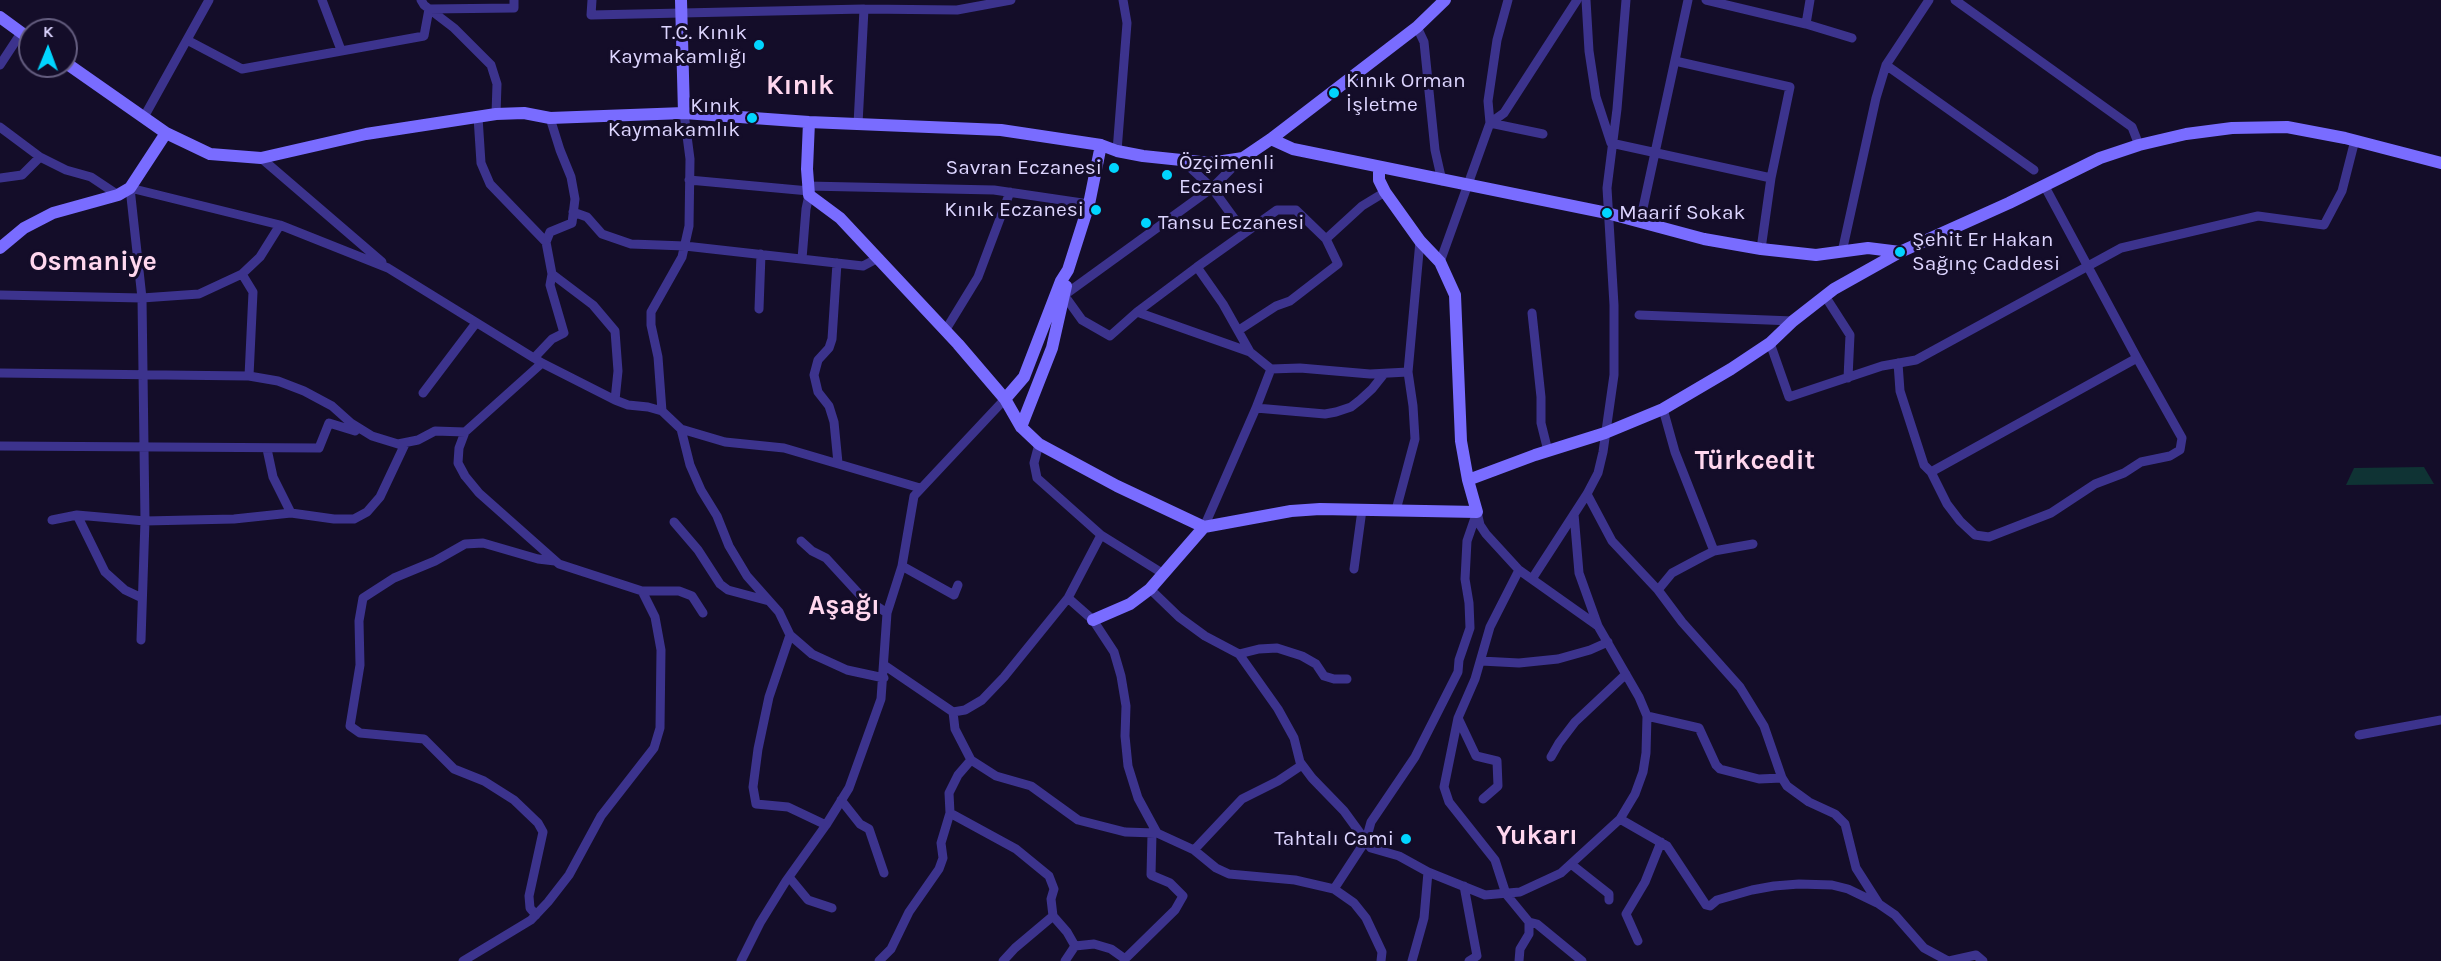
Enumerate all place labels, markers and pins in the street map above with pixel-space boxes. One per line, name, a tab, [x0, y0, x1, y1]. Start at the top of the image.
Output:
place label: T.C. Kınık Kaymakamlığı	[608, 20, 747, 70]
marker: T.C. Kınık Kaymakamlığı	[752, 38, 766, 52]
place label: Kınık Orman İşletme	[1346, 68, 1466, 118]
marker: Kınık Orman İşletme	[1327, 86, 1341, 100]
place label: Kınık Kaymakamlık	[608, 93, 740, 143]
marker: Kınık Kaymakamlık	[745, 111, 759, 125]
place label: Özçimenli Eczanesi	[1179, 150, 1275, 200]
place label: Savran Eczanesi	[945, 155, 1102, 181]
marker: Savran Eczanesi	[1107, 161, 1121, 175]
marker: Özçimenli Eczanesi	[1160, 168, 1174, 182]
place label: Kınık Eczanesi	[944, 197, 1084, 223]
place label: Maarif Sokak	[1619, 200, 1745, 226]
marker: Kınık Eczanesi	[1089, 203, 1103, 217]
marker: Maarif Sokak	[1600, 206, 1614, 220]
place label: Tansu Eczanesi	[1158, 210, 1305, 236]
marker: Tansu Eczanesi	[1139, 216, 1153, 230]
place label: Şehit Er Hakan Sağınç Caddesi	[1912, 227, 2060, 277]
marker: Şehit Er Hakan Sağınç Caddesi	[1893, 245, 1907, 259]
place label: Tahtalı Cami	[1274, 826, 1394, 852]
marker: Tahtalı Cami	[1399, 832, 1413, 846]

